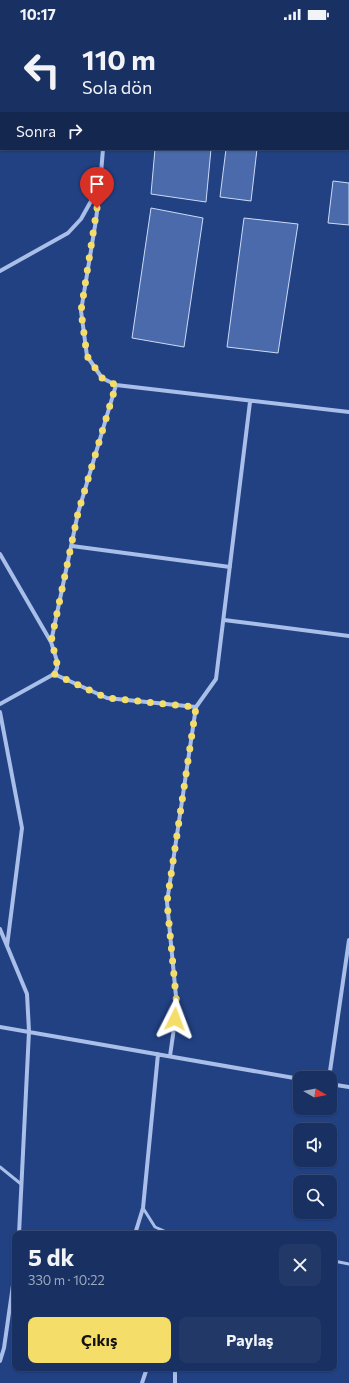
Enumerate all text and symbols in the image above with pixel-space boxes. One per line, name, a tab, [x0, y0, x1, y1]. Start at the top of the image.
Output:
text: 10:17	[20, 5, 56, 23]
text: 110 m	[82, 42, 156, 76]
icon: left	[16, 44, 68, 96]
text: Sola dön	[82, 76, 152, 98]
icon: right	[64, 120, 86, 142]
text: Sonra	[16, 122, 56, 140]
pin	[80, 167, 114, 208]
icon: arrive	[86, 173, 108, 195]
position arrow	[154, 998, 196, 1040]
north arrow	[293, 1071, 337, 1115]
map controls	[293, 1071, 337, 1219]
button: sound	[293, 1123, 337, 1167]
button: search	[293, 1175, 337, 1219]
text: 5 dk	[28, 1242, 74, 1271]
button: close	[279, 1244, 321, 1286]
text: 330 m · 10:22	[28, 1272, 105, 1288]
button: Çıkış	[28, 1317, 171, 1363]
button: Paylaş	[179, 1317, 321, 1363]

